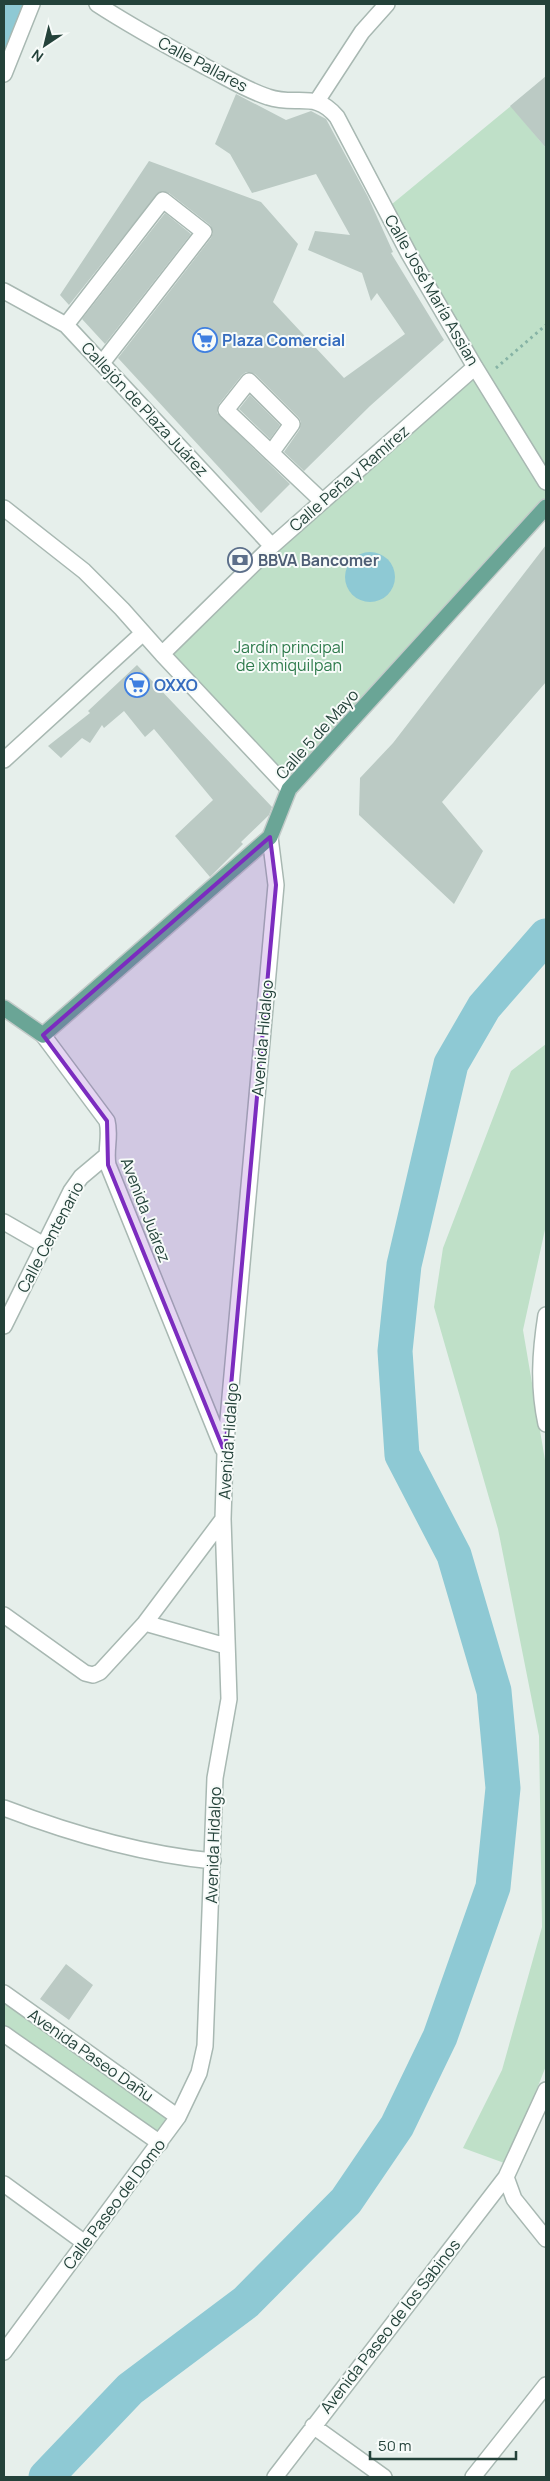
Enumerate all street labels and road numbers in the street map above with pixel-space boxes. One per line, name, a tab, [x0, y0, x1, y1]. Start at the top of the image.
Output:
street label: Calle Pallares	[154, 31, 252, 97]
street label: Calle José María Assian	[380, 210, 484, 370]
street label: Callejón de Plaza Juárez	[77, 337, 213, 481]
street label: Calle Peña y Ramírez	[284, 420, 414, 536]
street label: Calle 5 de Mayo	[271, 684, 363, 784]
street label: Avenida Hidalgo	[246, 979, 278, 1097]
street label: Avenida Juárez	[116, 1154, 176, 1266]
street label: Calle Centenario	[11, 1178, 89, 1296]
street label: Avenida Hidalgo	[213, 1382, 243, 1500]
street label: Avenida Hidalgo	[200, 1786, 226, 1904]
street label: Avenida Paseo Dañu	[24, 2003, 158, 2107]
street label: Calle Paseo del Domo	[58, 2134, 170, 2274]
street label: Avenida Paseo de los Sabinos	[315, 2234, 465, 2418]

